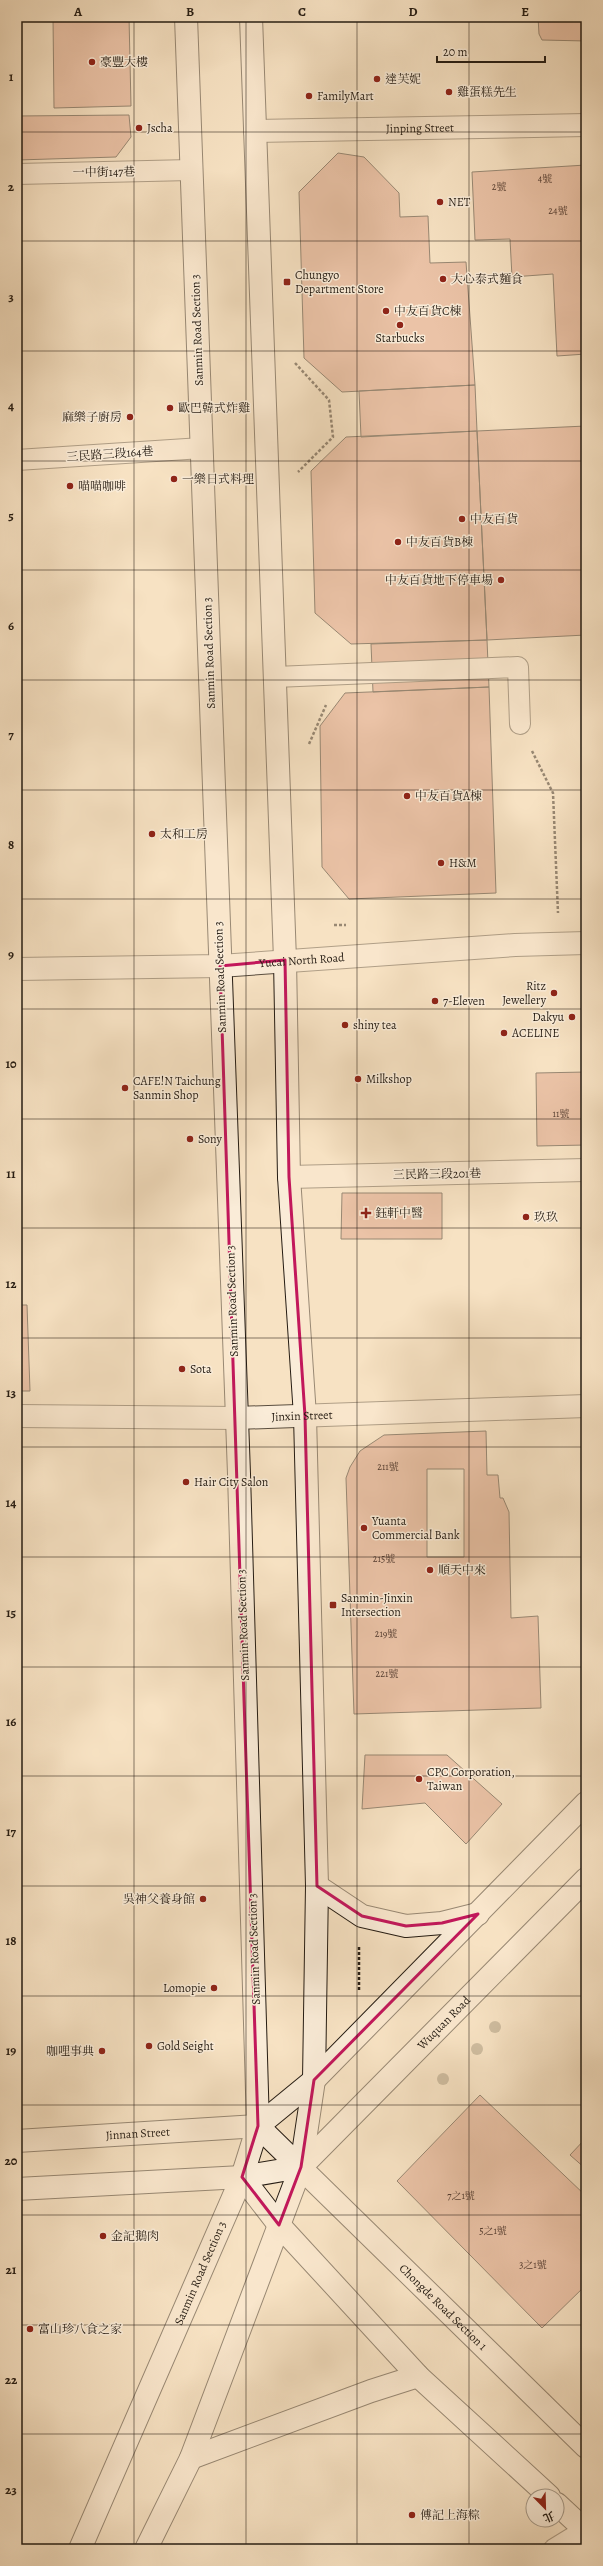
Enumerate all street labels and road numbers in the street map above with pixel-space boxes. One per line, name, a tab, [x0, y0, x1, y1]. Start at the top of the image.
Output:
street label: Jinping Street	[386, 119, 454, 137]
street label: 一中街147巷	[73, 163, 135, 181]
street label: Sanmin Road Section 3	[187, 274, 207, 386]
street label: 三民路三段164巷	[66, 443, 154, 465]
street label: Sanmin Road Section 3	[199, 597, 219, 709]
street label: Sanmin Road Section 3	[210, 921, 230, 1033]
street label: Yucai North Road	[257, 949, 346, 971]
street label: 三民路三段201巷	[393, 1165, 481, 1183]
street label: Sanmin Road Section 3	[222, 1245, 242, 1357]
street label: Jinxin Street	[271, 1407, 333, 1425]
street label: Sanmin Road Section 3	[233, 1569, 253, 1681]
street label: Sanmin Road Section 3	[244, 1893, 264, 2005]
street label: Wuquan Road	[413, 1992, 474, 2054]
street label: Jinnan Street	[105, 2123, 170, 2143]
street label: Sanmin Road Section 3	[170, 2219, 230, 2328]
street label: Chongde Road Section 1	[396, 2260, 491, 2354]

